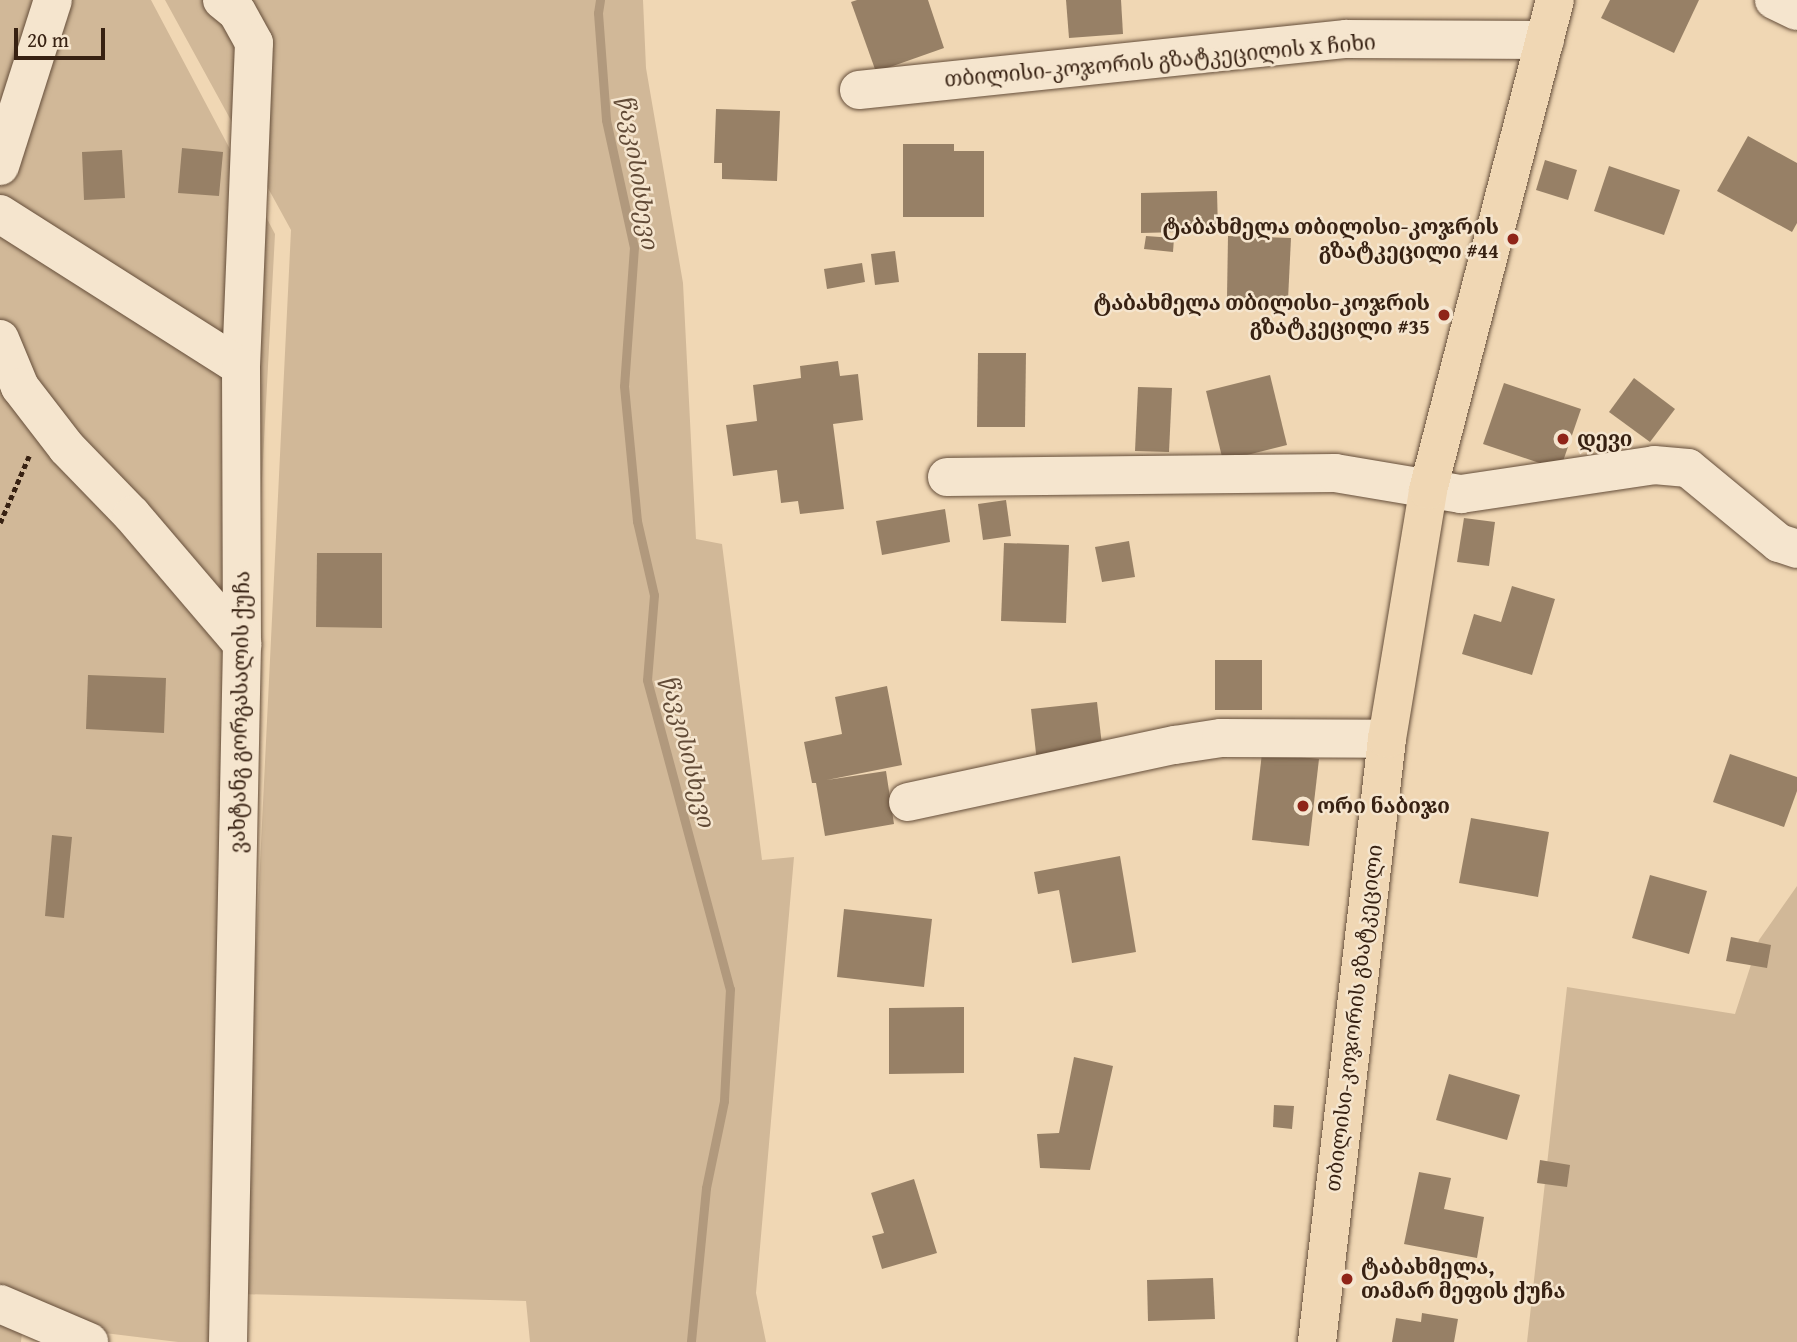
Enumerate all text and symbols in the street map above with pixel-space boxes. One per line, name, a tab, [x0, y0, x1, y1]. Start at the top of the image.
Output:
scale bar	[18, 14, 108, 58]
text: 20 m	[27, 24, 69, 55]
street label: თბილისი-კოჯორის გზატკეცილის X ჩიხი	[943, 30, 1377, 92]
water label: წავკისისხევი	[612, 93, 664, 251]
place label: ტაბახმელა თბილისი-კოჯრის გზატკეცილი #44	[1162, 214, 1499, 264]
marker: ტაბახმელა თბილისი-კოჯრის გზატკეცილი #44	[1505, 231, 1521, 247]
place label: ტაბახმელა თბილისი-კოჯრის გზატკეცილი #35	[1093, 290, 1430, 340]
marker: ტაბახმელა თბილისი-კოჯრის გზატკეცილი #35	[1436, 307, 1452, 323]
place label: დევი	[1577, 426, 1632, 452]
marker: დევი	[1555, 431, 1571, 447]
street label: ვახტანგ გორგასალის ქუჩა	[225, 571, 255, 853]
water label: წავკისისხევი	[656, 672, 720, 830]
place label: ორი ნაბიჯი	[1317, 793, 1450, 819]
marker: ორი ნაბიჯი	[1295, 798, 1311, 814]
street label: თბილისი-კოჯორის გზატკეცილი	[1320, 843, 1388, 1193]
place label: ტაბახმელა, თამარ მეფის ქუჩა	[1361, 1254, 1565, 1304]
marker: ტაბახმელა, თამარ მეფის ქუჩა	[1339, 1271, 1355, 1287]

